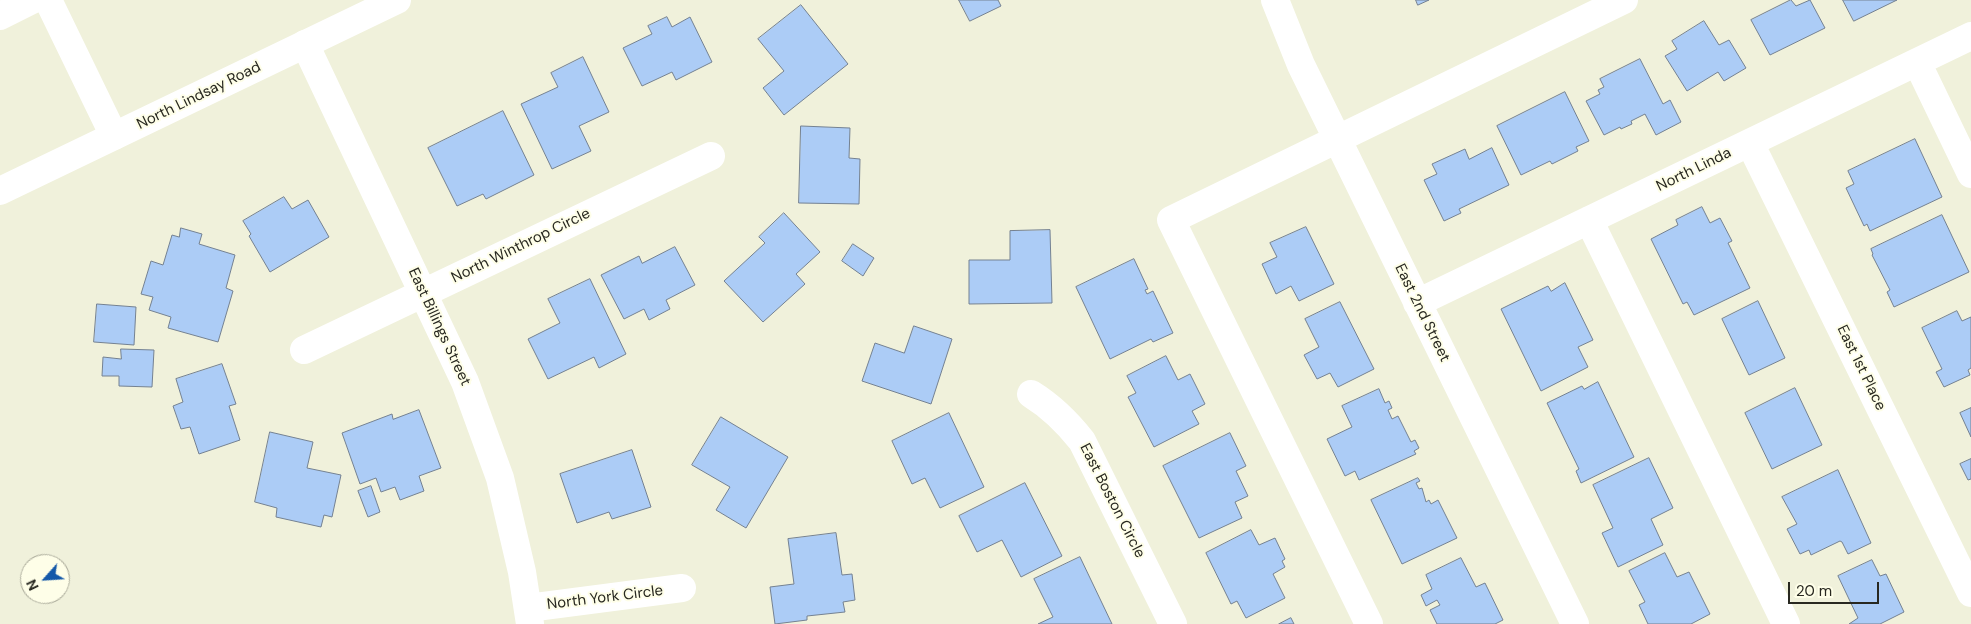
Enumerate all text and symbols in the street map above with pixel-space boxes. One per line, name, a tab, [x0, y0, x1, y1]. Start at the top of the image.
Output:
street label: North Lindsay Road	[134, 58, 264, 134]
street label: North Linda	[1654, 144, 1734, 196]
street label: North Winthrop Circle	[449, 205, 593, 287]
street label: East 2nd Street	[1390, 261, 1454, 365]
street label: East Billings Street	[404, 265, 474, 389]
street label: East 1st Place	[1833, 322, 1889, 414]
street label: East Boston Circle	[1075, 441, 1149, 561]
north arrow	[20, 554, 70, 604]
scale bar	[1791, 572, 1882, 604]
text: N	[22, 577, 43, 594]
text: 20 m	[1796, 581, 1832, 601]
street label: North York Circle	[546, 582, 664, 614]

